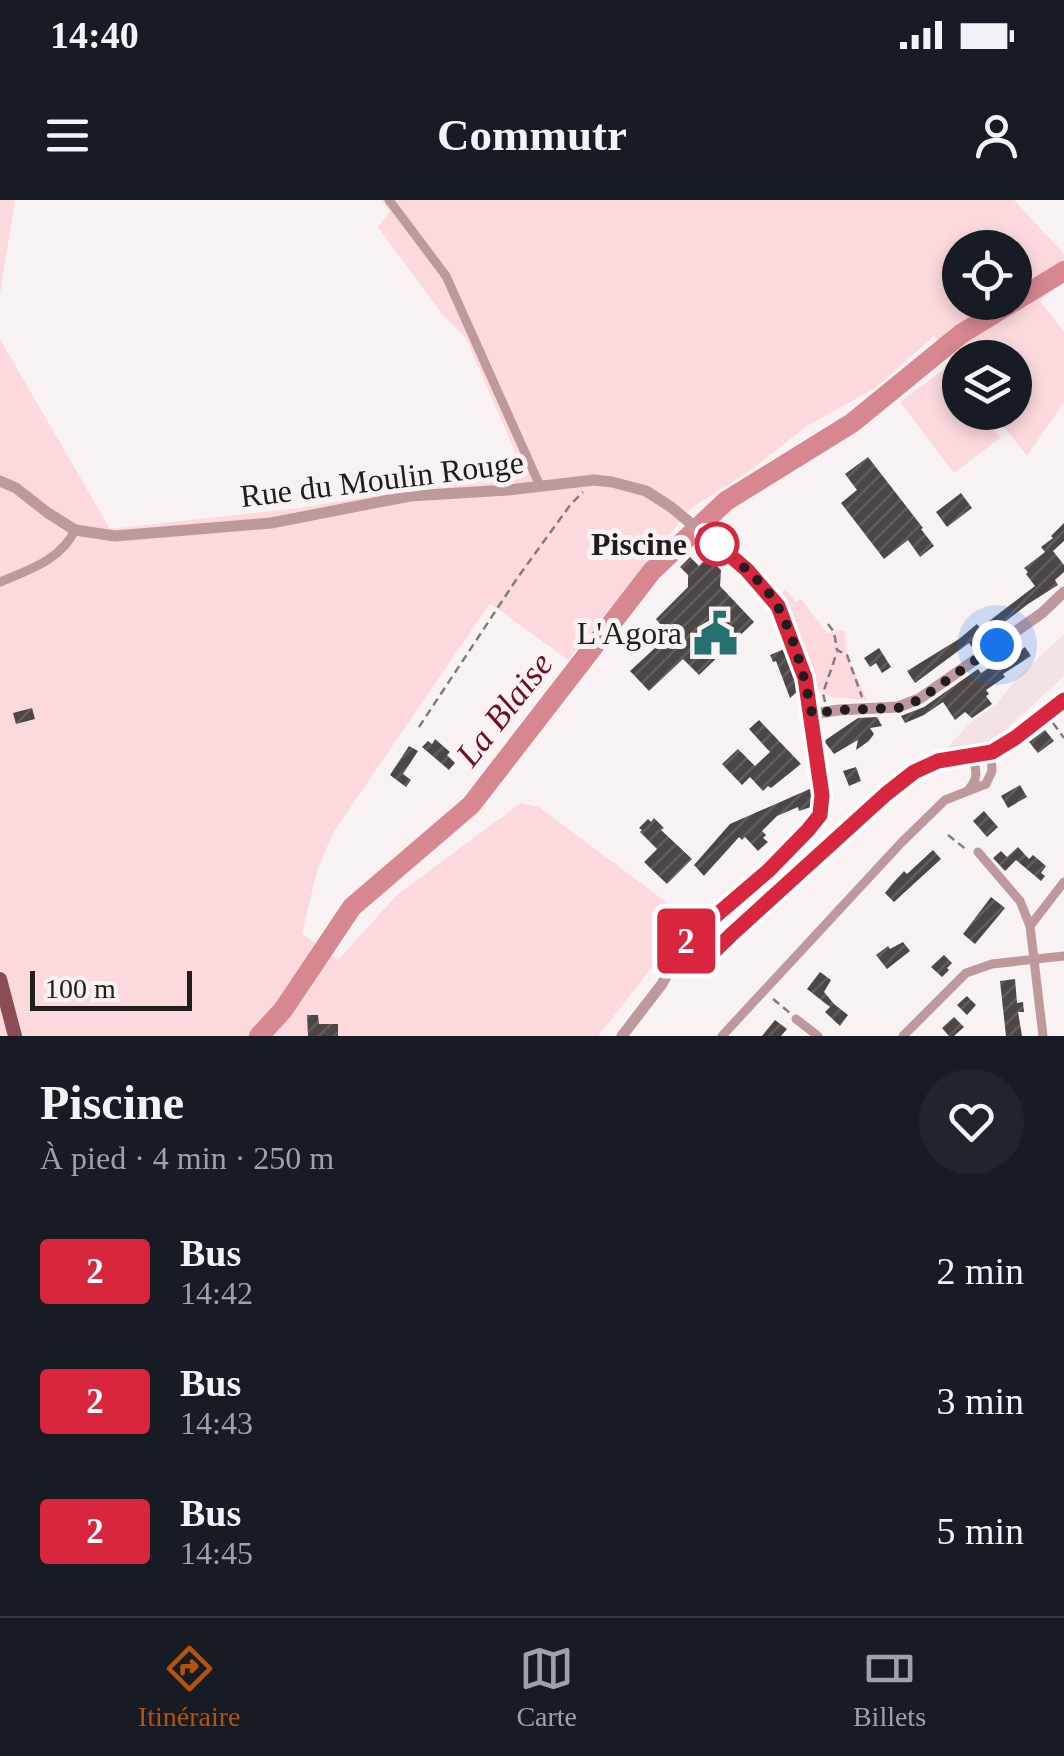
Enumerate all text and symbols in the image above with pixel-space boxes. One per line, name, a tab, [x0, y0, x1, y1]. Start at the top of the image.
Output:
text: 14:40	[50, 14, 139, 56]
icon: menu	[40, 108, 95, 163]
icon: person	[969, 108, 1024, 163]
text: Commutr	[437, 110, 627, 160]
map controls	[942, 230, 1032, 430]
button: locate	[942, 230, 1032, 320]
button: layers	[942, 340, 1032, 430]
street label: Rue du Moulin Rouge	[238, 444, 526, 514]
marker: Piscine	[696, 523, 738, 565]
place label: Piscine	[591, 526, 687, 562]
public building icon: L'Agora	[691, 609, 739, 657]
place label: L'Agora	[577, 615, 682, 651]
your location	[972, 620, 1022, 670]
water label: La Blaise	[447, 645, 561, 775]
line badge: 2	[654, 908, 718, 974]
text: 2	[677, 922, 695, 961]
scale bar	[30, 966, 192, 1010]
text: 100 m	[45, 973, 116, 1004]
button: heart	[919, 1069, 1024, 1174]
text: Piscine	[40, 1076, 184, 1129]
text: À pied · 4 min · 250 m	[40, 1140, 334, 1176]
text: Bus	[180, 1232, 241, 1274]
text: 2 min	[936, 1250, 1024, 1292]
text: 2	[86, 1252, 104, 1291]
text: 14:42	[180, 1275, 253, 1311]
text: Bus	[180, 1362, 241, 1404]
text: 3 min	[936, 1380, 1024, 1422]
text: 2	[86, 1382, 104, 1421]
text: 14:43	[180, 1405, 253, 1441]
text: Bus	[180, 1492, 241, 1534]
text: 5 min	[936, 1510, 1024, 1552]
text: 2	[86, 1512, 104, 1551]
text: 14:45	[180, 1535, 253, 1571]
tab: Itinéraire	[138, 1641, 241, 1733]
tab: Carte	[516, 1641, 577, 1733]
tab: Billets	[853, 1641, 926, 1733]

